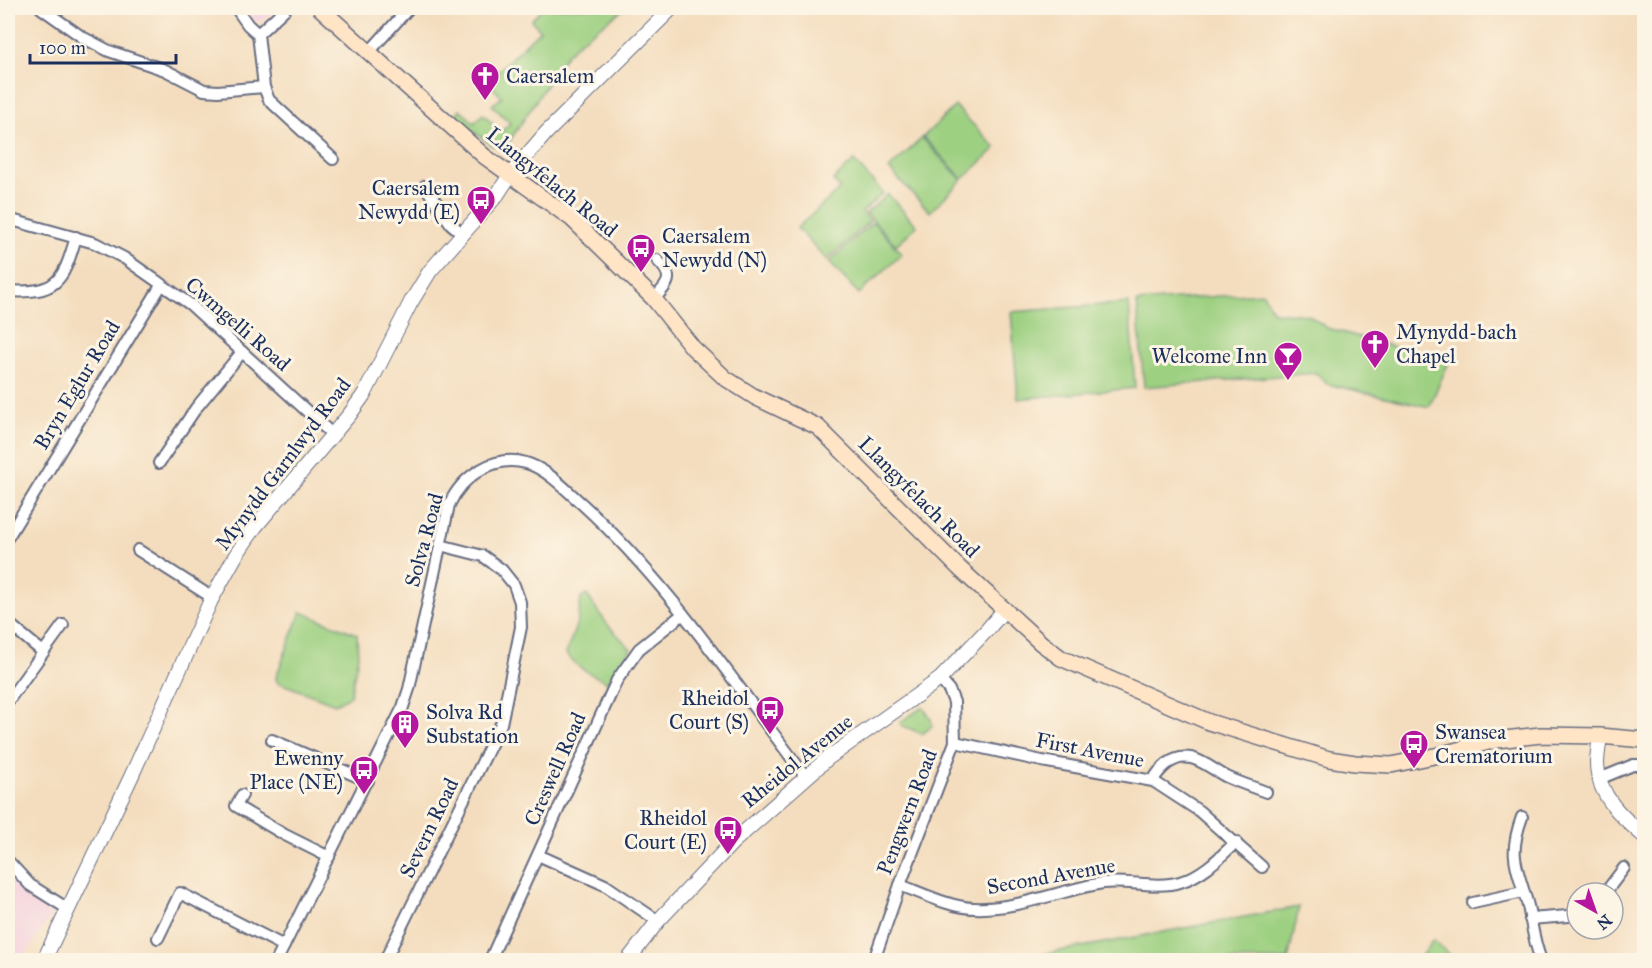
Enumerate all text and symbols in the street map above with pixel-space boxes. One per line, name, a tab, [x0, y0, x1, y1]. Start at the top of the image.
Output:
scale bar	[30, 27, 176, 65]
text: 100 m	[39, 37, 86, 59]
church icon: Caersalem	[469, 60, 501, 102]
place label: Caersalem	[506, 63, 595, 89]
street label: Llangyfelach Road	[481, 121, 623, 243]
place label: Caersalem Newydd (E)	[358, 175, 460, 225]
bus stop icon: Caersalem Newydd (E)	[465, 184, 497, 226]
place label: Caersalem Newydd (N)	[662, 223, 767, 273]
bus stop icon: Caersalem Newydd (N)	[625, 232, 657, 274]
street label: Cwmgelli Road	[180, 271, 296, 377]
street label: Bryn Eglur Road	[28, 315, 126, 454]
place label: Mynydd-bach Chapel	[1396, 319, 1517, 369]
church icon: Mynydd-bach Chapel	[1359, 328, 1391, 370]
bar icon: Welcome Inn	[1272, 340, 1304, 382]
place label: Welcome Inn	[1151, 343, 1267, 369]
street label: Mynydd Garnlwyd Road	[210, 372, 357, 555]
street label: Llangyfelach Road	[853, 431, 986, 564]
street label: Solva Road	[399, 490, 449, 590]
place label: Rheidol Court (S)	[669, 685, 749, 735]
bus stop icon: Rheidol Court (S)	[754, 694, 786, 736]
place label: Solva Rd Substation	[426, 699, 519, 749]
building icon: Solva Rd Substation	[389, 708, 421, 750]
street label: Creswell Road	[518, 708, 592, 830]
street label: Rheidol Avenue	[736, 708, 858, 814]
place label: Swansea Crematorium	[1435, 719, 1553, 769]
street label: First Avenue	[1034, 727, 1147, 773]
bus stop icon: Swansea Crematorium	[1398, 728, 1430, 770]
place label: Ewenny Place (NE)	[250, 745, 344, 795]
street label: Pengwern Road	[871, 745, 943, 879]
bus stop icon: Ewenny Place (NE)	[348, 754, 380, 796]
street label: Severn Road	[394, 773, 465, 882]
place label: Rheidol Court (E)	[624, 805, 707, 855]
bus stop icon: Rheidol Court (E)	[712, 814, 744, 856]
street label: Second Avenue	[985, 852, 1117, 900]
north arrow	[1565, 881, 1625, 941]
text: N	[1593, 910, 1616, 934]

